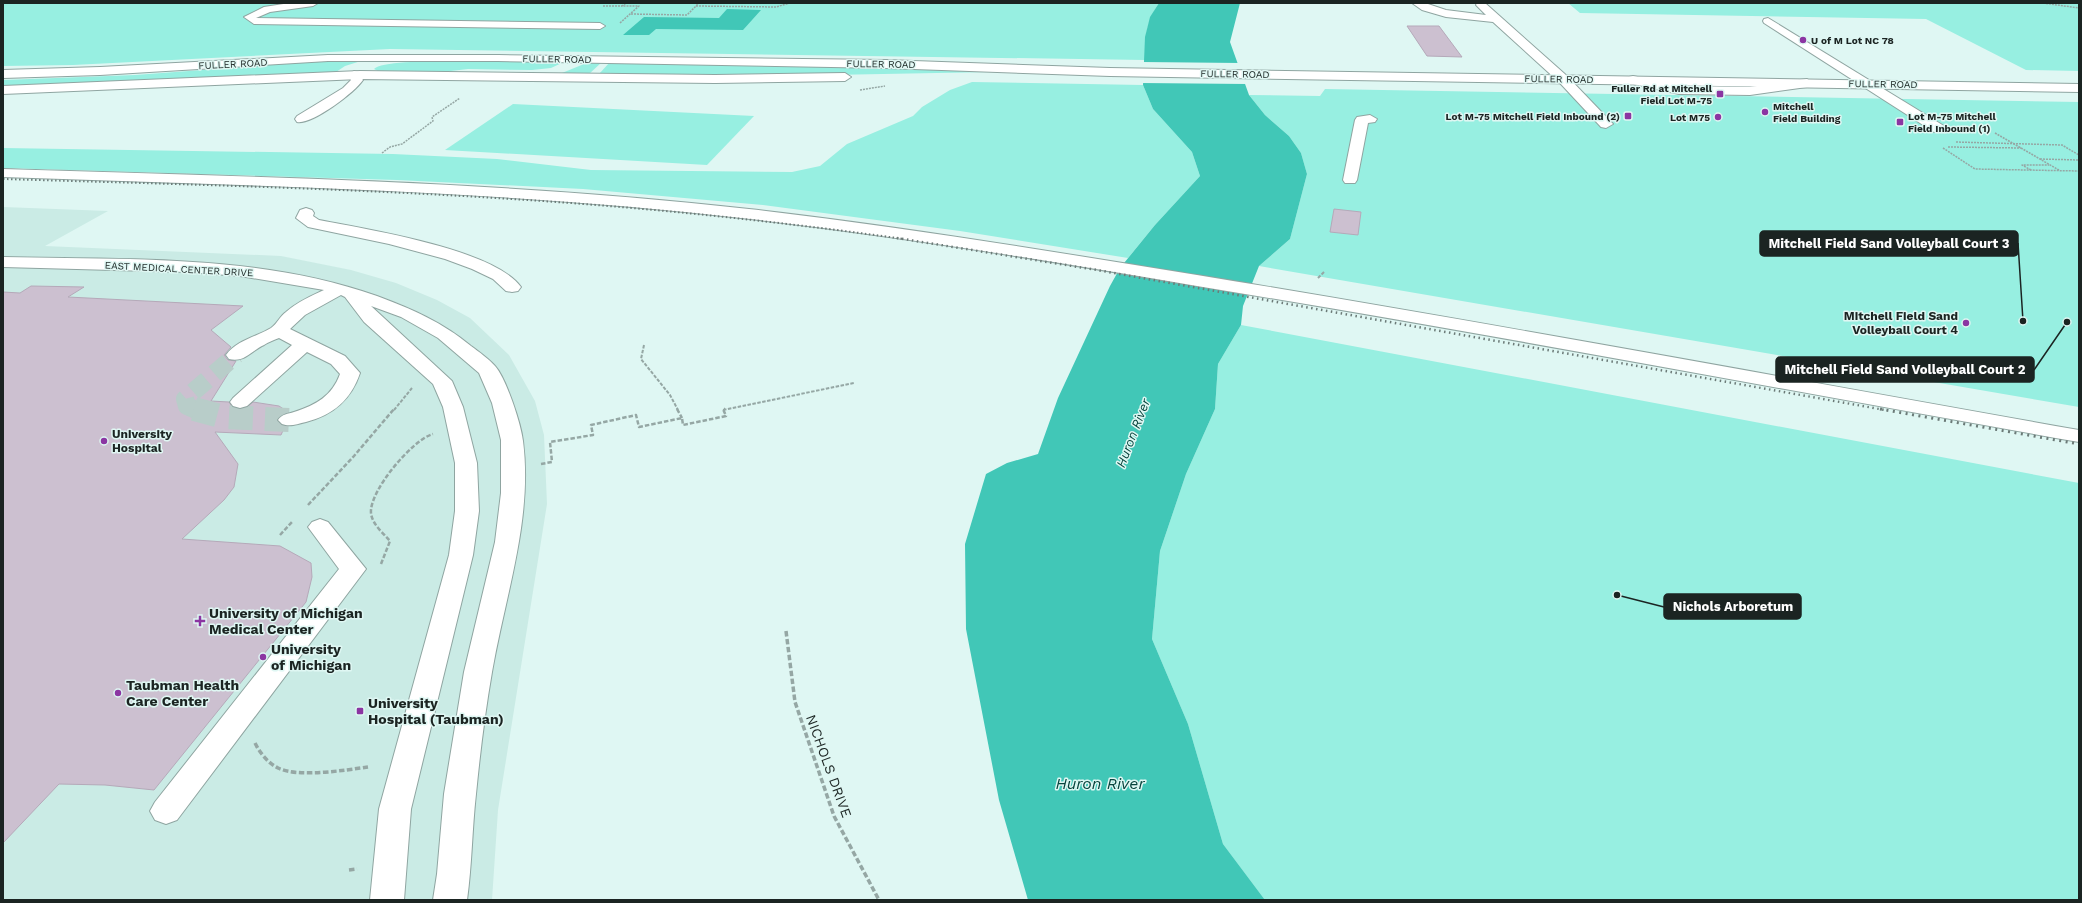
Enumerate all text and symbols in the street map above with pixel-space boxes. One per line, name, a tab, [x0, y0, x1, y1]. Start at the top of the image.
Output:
marker: U of M Lot NC 78	[1798, 35, 1808, 45]
place label: U of M Lot NC 78	[1811, 35, 1894, 46]
street label: FULLER ROAD	[522, 53, 592, 65]
street label: FULLER ROAD	[198, 57, 268, 71]
street label: FULLER ROAD	[846, 58, 916, 70]
street label: FULLER ROAD	[1200, 68, 1270, 80]
street label: FULLER ROAD	[1524, 73, 1594, 85]
street label: FULLER ROAD	[1848, 78, 1918, 90]
place label: Fuller Rd at Mitchell Field Lot M-75	[1611, 83, 1713, 106]
marker: Fuller Rd at Mitchell Field Lot M-75	[1715, 89, 1725, 99]
place label: Mitchell Field Building	[1773, 101, 1841, 124]
marker: Mitchell Field Building	[1760, 107, 1770, 117]
place label: Lot M-75 Mitchell Field Inbound (2)	[1446, 111, 1620, 122]
marker: Lot M-75 Mitchell Field Inbound (2)	[1623, 111, 1633, 121]
place label: Lot M-75 Mitchell Field Inbound (1)	[1908, 111, 1996, 134]
place label: Lot M75	[1670, 112, 1710, 123]
marker: Lot M75	[1713, 112, 1723, 122]
marker: Lot M-75 Mitchell Field Inbound (1)	[1895, 117, 1905, 127]
callout: Mitchell Field Sand Volleyball Court 3	[1760, 231, 2018, 256]
text: Mitchell Field Sand Volleyball Court 3	[1768, 236, 2010, 251]
street label: EAST MEDICAL CENTER DRIVE	[105, 260, 253, 278]
place label: Mitchell Field Sand Volleyball Court 4	[1844, 309, 1958, 337]
marker: Mitchell Field Sand Volleyball Court 4	[1961, 318, 1971, 328]
callout: Mitchell Field Sand Volleyball Court 2	[1776, 357, 2034, 382]
text: Mitchell Field Sand Volleyball Court 2	[1784, 362, 2026, 377]
water label: Huron River	[1113, 396, 1153, 470]
place label: University Hospital	[112, 427, 172, 455]
marker: University Hospital	[99, 436, 109, 446]
callout: Nichols Arboretum	[1664, 594, 1801, 619]
text: Nichols Arboretum	[1673, 599, 1793, 614]
place label: University of Michigan Medical Center	[209, 605, 363, 637]
marker: University of Michigan Medical Center	[194, 615, 206, 627]
place label: University of Michigan	[271, 641, 351, 673]
marker: University of Michigan	[258, 652, 268, 662]
place label: Taubman Health Care Center	[126, 677, 239, 709]
marker: Taubman Health Care Center	[113, 688, 123, 698]
place label: University Hospital (Taubman)	[368, 695, 504, 727]
marker: University Hospital (Taubman)	[355, 706, 365, 716]
street label: NICHOLS DRIVE	[803, 712, 855, 820]
water label: Huron River	[1055, 774, 1145, 793]

